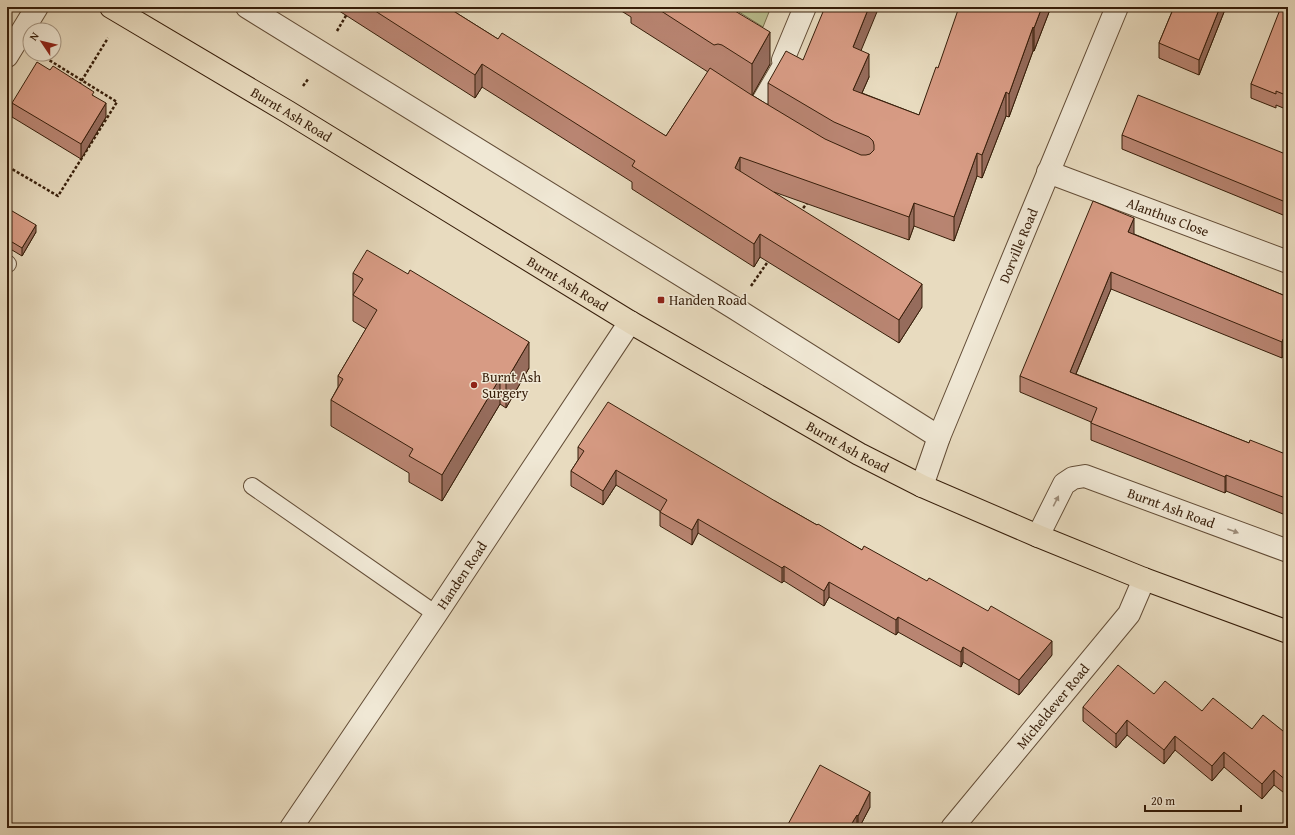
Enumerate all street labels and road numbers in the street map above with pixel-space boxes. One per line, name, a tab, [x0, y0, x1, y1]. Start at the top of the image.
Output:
street label: Burnt Ash Road	[247, 82, 336, 147]
street label: Alanthus Close	[1124, 192, 1212, 242]
street label: Dorville Road	[994, 205, 1043, 286]
street label: Burnt Ash Road	[523, 251, 612, 316]
street label: Burnt Ash Road	[803, 416, 893, 478]
street label: Burnt Ash Road	[1125, 483, 1218, 533]
street label: Handen Road	[432, 537, 492, 613]
street label: Micheldever Road	[1011, 659, 1094, 753]

